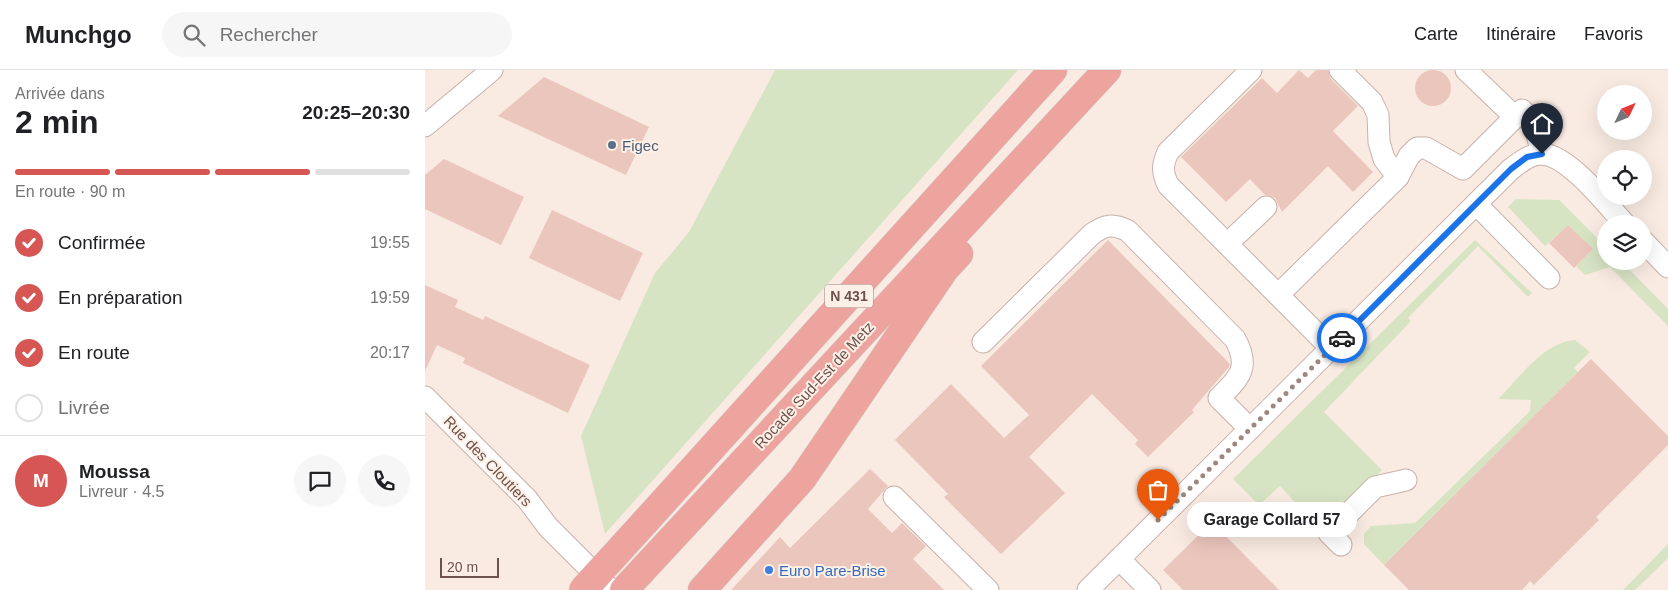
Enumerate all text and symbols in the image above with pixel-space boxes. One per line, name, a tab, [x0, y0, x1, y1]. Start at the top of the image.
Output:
search box	[162, 12, 512, 57]
text: Munchgo	[25, 21, 132, 48]
icon: search	[180, 21, 208, 49]
text: Rechercher	[220, 24, 318, 45]
text: Carte	[1414, 24, 1458, 44]
text: Itinéraire	[1486, 24, 1556, 44]
text: Favoris	[1584, 24, 1643, 44]
text: Arrivée dans	[15, 85, 105, 102]
north arrow	[1597, 85, 1653, 140]
map controls	[1597, 85, 1652, 270]
text: 20:25–20:30	[302, 102, 410, 123]
pin	[1521, 103, 1563, 154]
text: 2 min	[15, 104, 99, 140]
icon: home	[1528, 110, 1556, 138]
place label: Figec	[622, 137, 659, 154]
marker: Figec	[606, 139, 618, 151]
button: locate	[1597, 150, 1652, 205]
text: En route · 90 m	[15, 183, 125, 200]
button: layers	[1597, 215, 1652, 270]
icon: check	[15, 229, 43, 257]
text: Confirmée	[58, 232, 146, 253]
text: 19:55	[370, 234, 410, 251]
icon: check	[15, 284, 43, 312]
road number: N 431	[825, 285, 873, 308]
text: En préparation	[58, 287, 183, 308]
text: 19:59	[370, 289, 410, 306]
courier	[1317, 313, 1367, 363]
street label: Rocade Sud-Est de Metz	[751, 318, 877, 452]
icon: car	[1328, 324, 1356, 352]
icon: check	[15, 339, 43, 367]
text: En route	[58, 342, 130, 363]
text: 20:17	[370, 344, 410, 361]
text: Livrée	[58, 397, 110, 418]
street label: Rue des Cloutiers	[440, 412, 536, 510]
button: chat	[294, 455, 346, 507]
button: phone	[358, 455, 410, 507]
text: Moussa	[79, 461, 150, 482]
pin	[1137, 469, 1179, 520]
text: M	[33, 470, 49, 491]
icon: bag	[1144, 476, 1172, 504]
text: Livreur · 4.5	[79, 483, 164, 500]
callout: Garage Collard 57	[1188, 502, 1358, 538]
text: Garage Collard 57	[1204, 511, 1340, 528]
scale bar	[440, 555, 499, 578]
text: 20 m	[447, 559, 478, 575]
place label: Euro Pare-Brise	[779, 562, 886, 579]
marker: Euro Pare-Brise	[763, 564, 775, 576]

